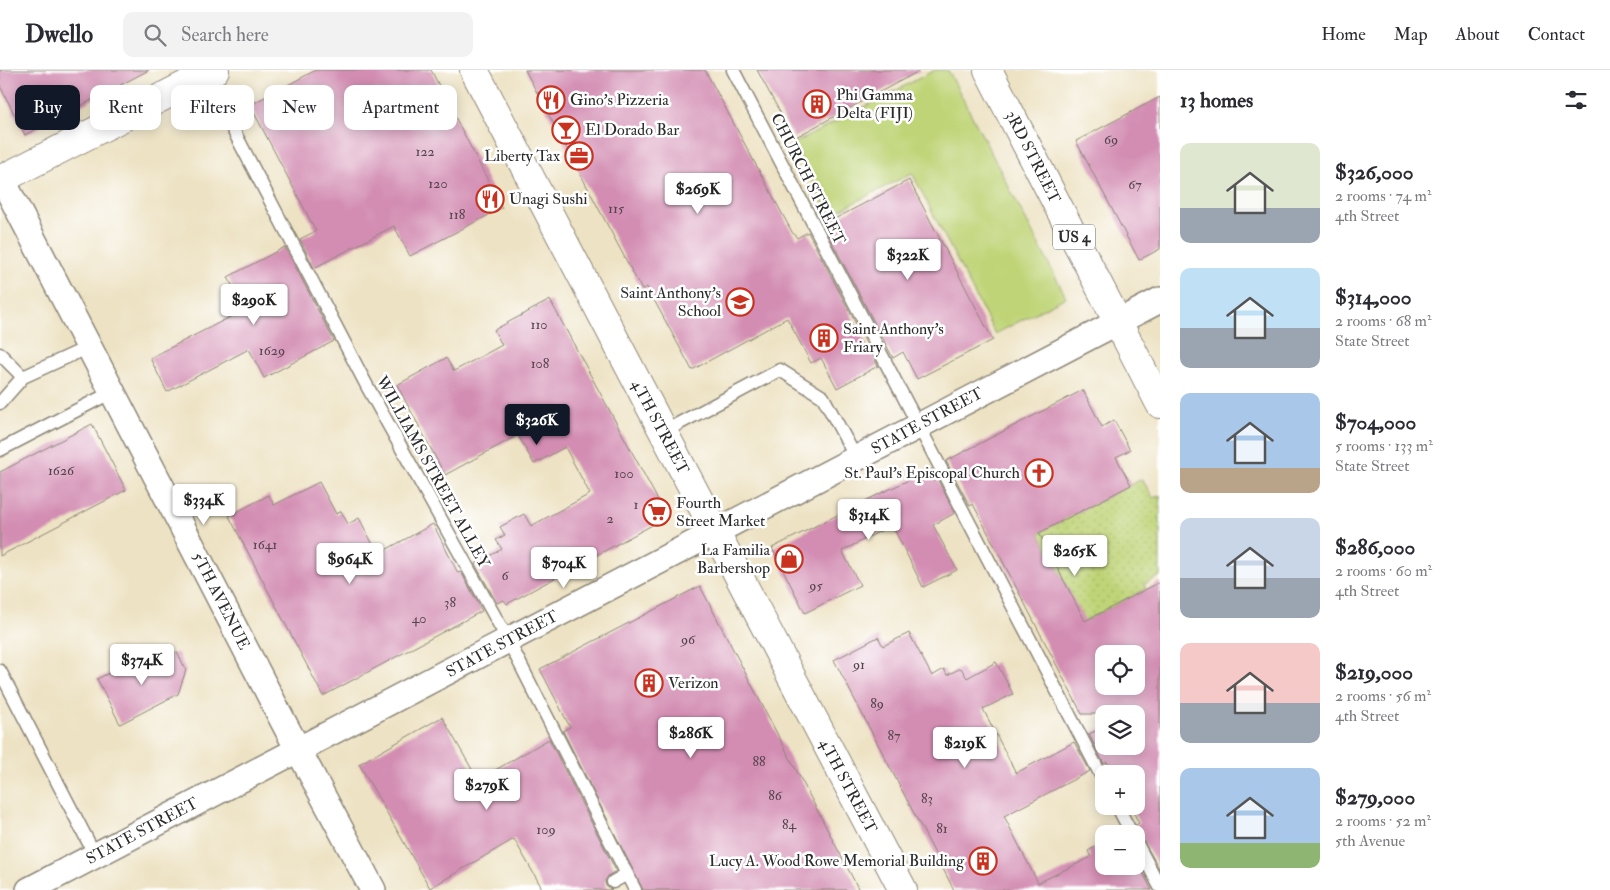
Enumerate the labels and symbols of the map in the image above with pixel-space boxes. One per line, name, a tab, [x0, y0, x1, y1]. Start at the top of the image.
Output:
restaurant icon: Gino's Pizzeria	[536, 85, 566, 115]
place label: Phi Gamma Delta (FIJI)	[836, 85, 913, 124]
building icon: Phi Gamma Delta (FIJI)	[802, 89, 832, 119]
place label: Gino's Pizzeria	[570, 90, 669, 110]
street label: 3RD STREET	[1001, 107, 1065, 207]
street label: CHURCH STREET	[766, 110, 850, 248]
bar icon: El Dorado Bar	[551, 115, 581, 145]
place label: El Dorado Bar	[585, 120, 679, 140]
house number: 69	[1104, 131, 1118, 148]
office icon: Liberty Tax	[564, 141, 594, 171]
house number: 122	[415, 143, 435, 160]
place label: Liberty Tax	[484, 146, 560, 166]
pin: $269K	[663, 172, 733, 215]
house number: 120	[428, 175, 448, 192]
house number: 67	[1128, 176, 1142, 193]
restaurant icon: Unagi Sushi	[475, 184, 505, 214]
place label: Unagi Sushi	[509, 189, 588, 209]
house number: 115	[608, 200, 625, 217]
house number: 118	[449, 206, 466, 223]
road number: US 4	[1053, 224, 1095, 250]
pin: $322K	[873, 238, 943, 281]
place label: Saint Anthony's School	[620, 283, 721, 321]
pin: $290K	[219, 284, 289, 326]
school or university icon: Saint Anthony's School	[725, 287, 755, 317]
house number: 110	[530, 316, 548, 333]
place label: Saint Anthony's Friary	[843, 319, 944, 357]
building icon: Saint Anthony's Friary	[809, 323, 839, 353]
house number: 1629	[259, 342, 285, 359]
house number: 108	[531, 355, 550, 372]
street label: WILLIAMS STREET ALLEY	[371, 372, 495, 572]
street label: 4TH STREET	[627, 376, 693, 478]
street label: STATE STREET	[868, 383, 986, 459]
pin: $326K	[502, 404, 572, 446]
church icon: St. Paul's Episcopal Church	[1024, 458, 1054, 488]
house number: 1626	[48, 462, 75, 479]
place label: St. Paul's Episcopal Church	[844, 463, 1021, 484]
house number: 100	[614, 465, 634, 482]
pin: $334K	[169, 484, 239, 526]
place label: Fourth Street Market	[676, 493, 765, 531]
house number: 1	[634, 496, 639, 513]
supermarket icon: Fourth Street Market	[642, 497, 672, 527]
pin: $314K	[834, 498, 904, 541]
house number: 2	[606, 510, 614, 527]
pin: $265K	[1040, 534, 1110, 577]
house number: 1641	[253, 536, 277, 553]
place label: La Familia Barbershop	[697, 540, 770, 579]
pin: $964K	[315, 542, 385, 585]
shop icon: La Familia Barbershop	[774, 544, 804, 574]
pin: $704K	[529, 546, 599, 589]
street label: 5TH AVENUE	[188, 549, 254, 653]
house number: 6	[501, 567, 509, 584]
house number: 95	[808, 577, 824, 594]
house number: 38	[444, 594, 456, 611]
street label: STATE STREET	[443, 606, 561, 682]
house number: 40	[412, 610, 426, 627]
house number: 96	[680, 631, 696, 648]
pin: $374K	[107, 644, 177, 686]
house number: 91	[852, 656, 865, 673]
building icon: Verizon	[634, 668, 664, 698]
place label: Verizon	[668, 673, 719, 693]
house number: 89	[870, 695, 884, 712]
pin: $286K	[656, 716, 726, 759]
pin: $219K	[930, 726, 1000, 769]
house number: 87	[888, 727, 901, 744]
street label: 4TH STREET	[815, 735, 881, 837]
house number: 88	[752, 753, 766, 770]
pin: $279K	[452, 768, 522, 811]
house number: 86	[768, 787, 783, 804]
house number: 83	[921, 790, 933, 807]
street label: STATE STREET	[83, 793, 201, 869]
house number: 84	[782, 816, 798, 833]
house number: 81	[936, 820, 948, 837]
house number: 109	[536, 821, 556, 838]
building icon: Lucy A. Wood Rowe Memorial Building	[968, 846, 998, 876]
place label: Lucy A. Wood Rowe Memorial Building	[709, 851, 965, 871]

